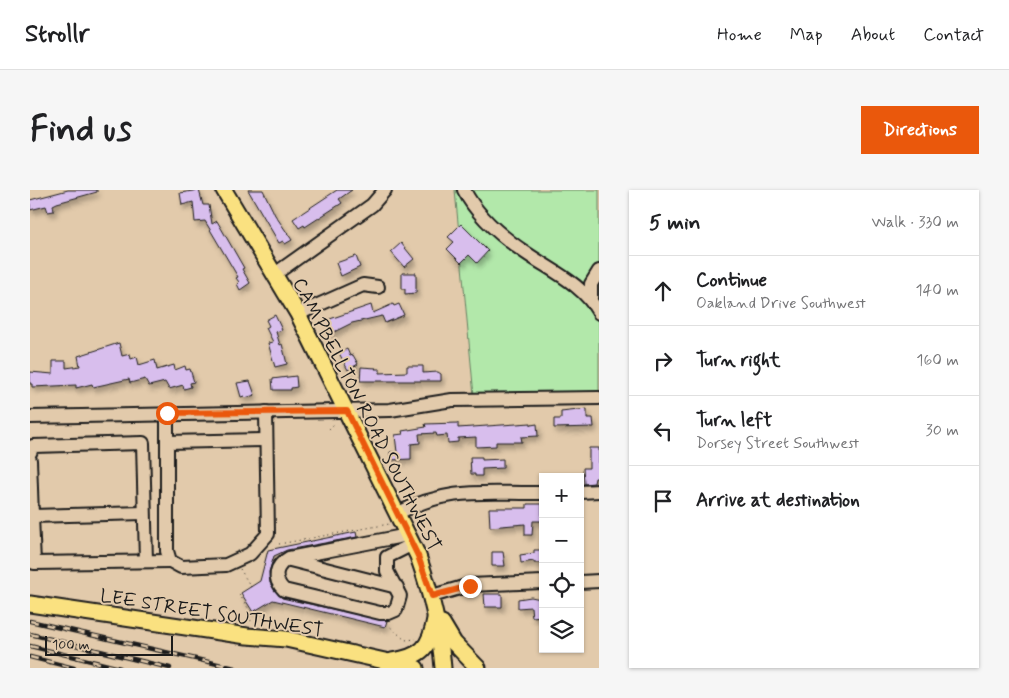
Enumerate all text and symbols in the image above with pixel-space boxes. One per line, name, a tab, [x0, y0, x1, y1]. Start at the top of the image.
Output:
text: Strollr	[25, 19, 89, 50]
text: Home	[717, 23, 762, 47]
text: Map	[790, 23, 823, 47]
text: About	[851, 23, 895, 47]
text: Contact	[923, 23, 984, 47]
button: Directions	[861, 106, 979, 154]
text: Find us	[30, 107, 132, 153]
text: 5 min	[649, 209, 701, 237]
text: Walk · 330 m	[871, 212, 959, 233]
text: Continue	[696, 268, 767, 293]
street label: CAMPBELLTON ROAD SOUTHWEST	[287, 274, 447, 556]
icon: ahead	[649, 277, 677, 305]
text: 140 m	[915, 280, 959, 301]
text: Oakland Drive Southwest	[696, 293, 866, 314]
icon: right	[649, 347, 677, 375]
text: Turn right	[696, 348, 780, 373]
text: 160 m	[916, 350, 959, 371]
route start	[156, 402, 179, 425]
text: Turn left	[696, 408, 772, 433]
icon: left	[649, 417, 677, 445]
text: 30 m	[926, 420, 959, 441]
text: Dorsey Street Southwest	[696, 433, 859, 454]
map controls	[539, 473, 584, 653]
button: +	[539, 473, 584, 518]
icon: arrive	[649, 487, 677, 515]
text: Arrive at destination	[696, 488, 860, 513]
button: −	[539, 518, 584, 563]
button: locate	[539, 563, 584, 608]
route end	[459, 575, 482, 598]
street label: LEE STREET SOUTHWEST	[98, 583, 325, 643]
button: layers	[539, 608, 584, 653]
scale bar	[45, 633, 172, 656]
text: 100 m	[52, 636, 90, 654]

